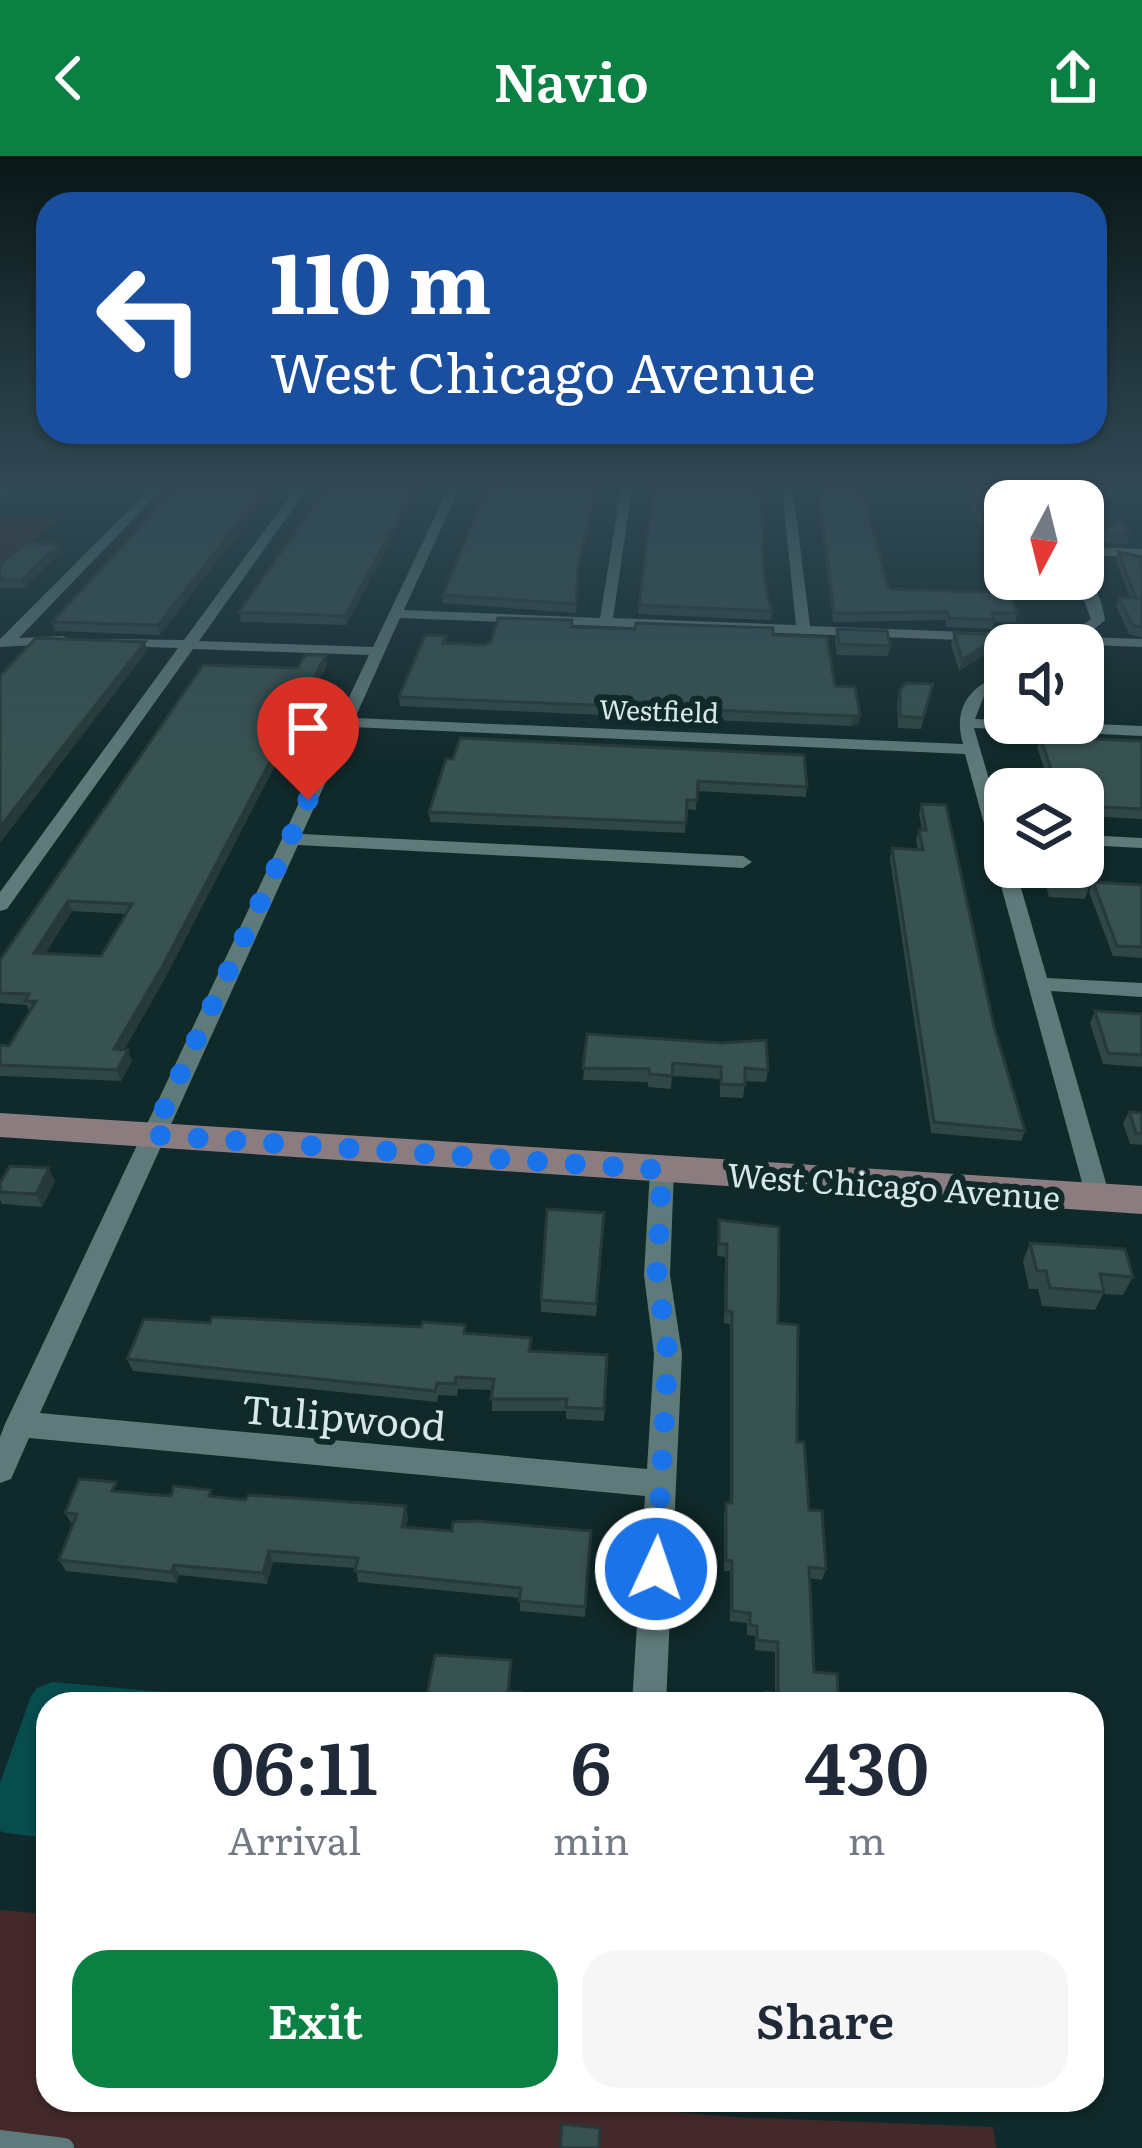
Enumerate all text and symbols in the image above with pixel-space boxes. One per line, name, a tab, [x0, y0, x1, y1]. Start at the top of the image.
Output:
text: Navio	[493, 38, 649, 119]
icon: back	[36, 45, 102, 111]
icon: share	[1040, 45, 1106, 111]
text: 110 m	[270, 215, 492, 340]
icon: left	[72, 240, 228, 396]
text: West Chicago Avenue	[270, 329, 816, 410]
north arrow	[984, 480, 1104, 600]
map controls	[984, 480, 1104, 888]
button: sound	[984, 624, 1104, 744]
pin	[257, 677, 359, 800]
street label: Westfield	[598, 687, 720, 731]
icon: arrive	[275, 695, 341, 761]
button: layers	[984, 768, 1104, 888]
street label: West Chicago Avenue	[726, 1148, 1062, 1220]
street label: Tulipwood	[239, 1377, 449, 1453]
position arrow	[593, 1506, 719, 1632]
text: 06:11	[211, 1710, 378, 1817]
text: 6	[571, 1710, 611, 1817]
text: 430	[804, 1710, 929, 1817]
text: Arrival	[228, 1809, 361, 1867]
text: min	[553, 1809, 629, 1867]
text: m	[848, 1809, 886, 1867]
button: Exit	[72, 1950, 558, 2088]
button: Share	[582, 1950, 1068, 2088]

